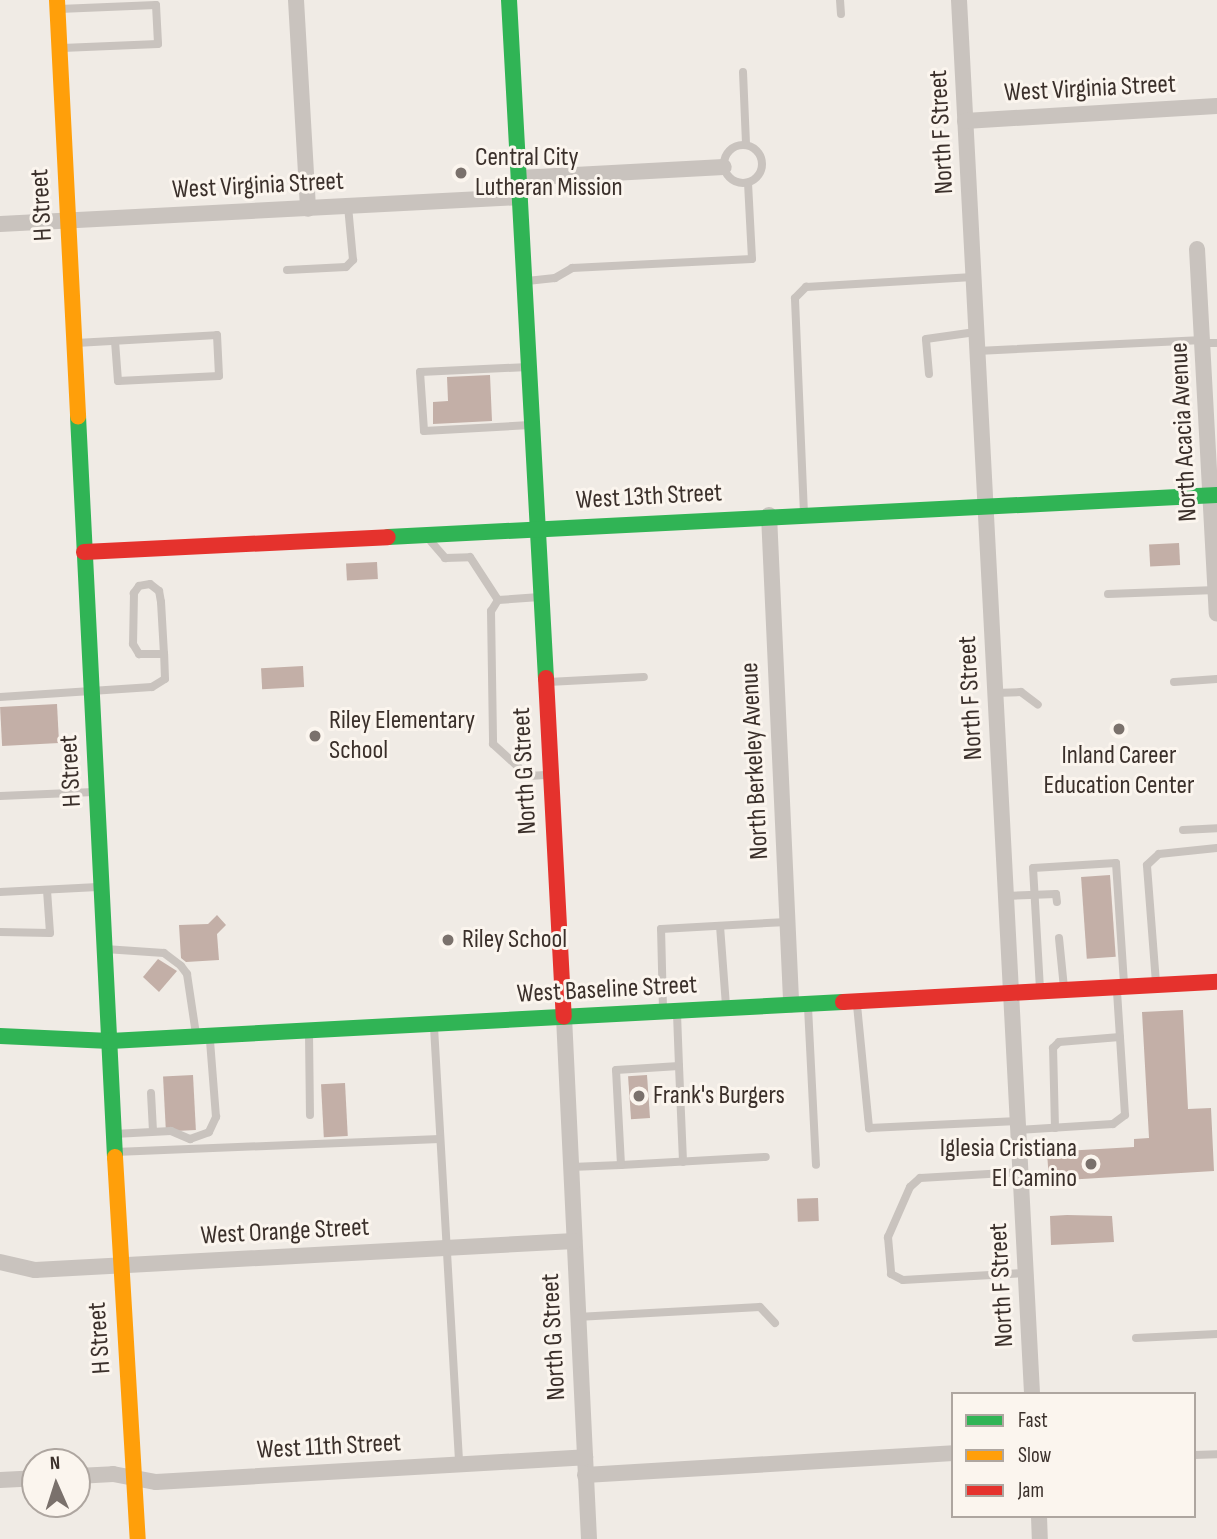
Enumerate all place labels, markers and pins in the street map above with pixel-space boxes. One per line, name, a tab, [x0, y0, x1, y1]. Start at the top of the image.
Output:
place label: Central City Lutheran Mission	[475, 142, 623, 204]
marker: Central City Lutheran Mission	[453, 165, 469, 181]
place label: Riley Elementary School	[329, 705, 475, 766]
marker: Inland Career Education Center	[1111, 721, 1127, 737]
marker: Riley Elementary School	[307, 728, 323, 744]
place label: Inland Career Education Center	[1044, 740, 1194, 802]
place label: Riley School	[462, 924, 567, 956]
marker: Riley School	[440, 932, 456, 948]
place label: Frank's Burgers	[653, 1080, 785, 1112]
marker: Frank's Burgers	[631, 1088, 647, 1104]
place label: Iglesia Cristiana El Camino	[940, 1133, 1077, 1194]
marker: Iglesia Cristiana El Camino	[1083, 1156, 1099, 1172]

